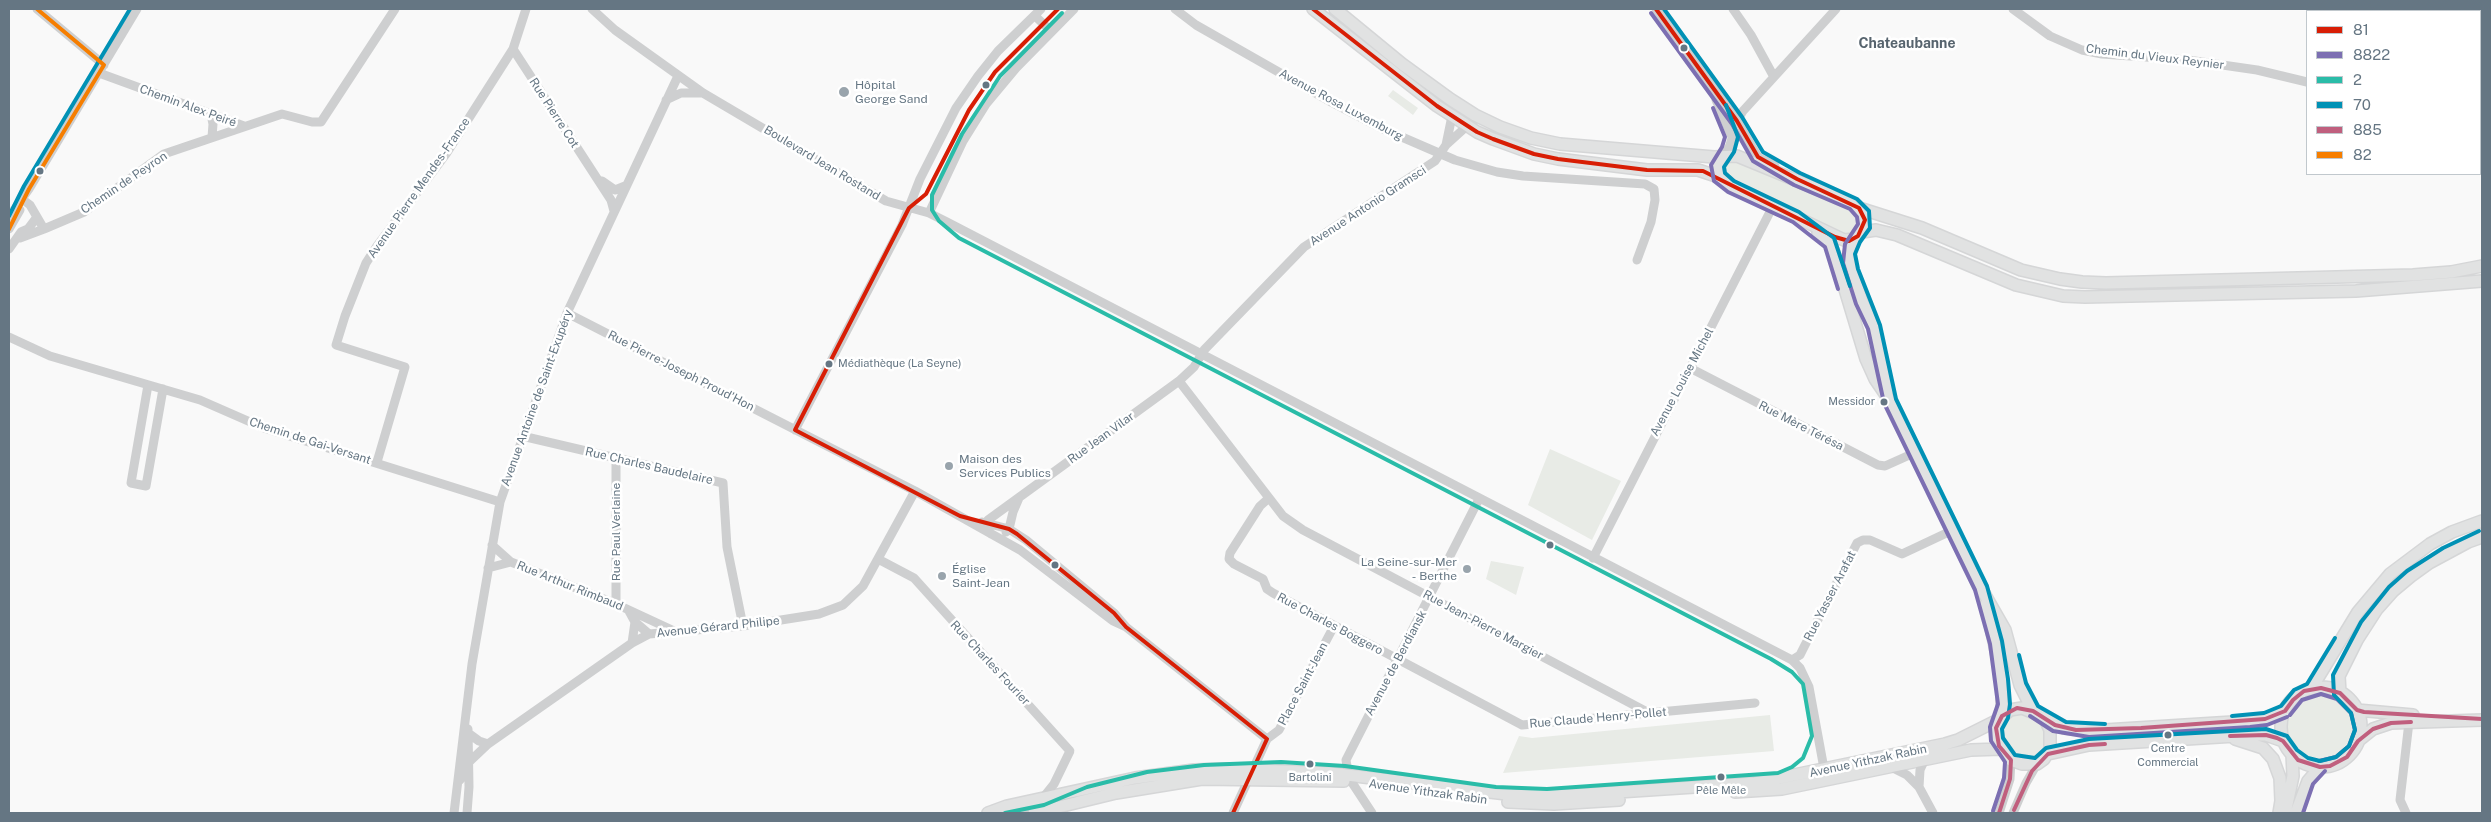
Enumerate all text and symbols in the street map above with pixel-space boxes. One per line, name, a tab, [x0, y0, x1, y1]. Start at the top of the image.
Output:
legend	[2306, 10, 2481, 175]
text: 81	[2353, 21, 2369, 38]
district label: Chateaubanne	[1859, 36, 1955, 52]
street label: Chemin du Vieux Reynier	[2085, 41, 2225, 73]
unlabelled marker	[1679, 43, 1689, 53]
text: 8822	[2353, 46, 2390, 63]
street label: Avenue Rosa Luxemburg	[1277, 66, 1405, 144]
text: 2	[2353, 71, 2362, 88]
street label: Rue Pierre Cot	[526, 75, 582, 151]
place label: Hôpital George Sand	[855, 78, 928, 106]
unlabelled marker	[981, 80, 991, 90]
street label: Chemin Alex Peiré	[138, 82, 238, 130]
marker: Hôpital George Sand	[837, 85, 851, 99]
text: 70	[2353, 96, 2371, 113]
street label: Avenue Pierre Mendes-France	[365, 115, 473, 261]
text: 885	[2353, 121, 2382, 138]
street label: Boulevard Jean Rostand	[761, 123, 883, 203]
text: 82	[2353, 146, 2372, 163]
street label: Chemin de Peyron	[78, 149, 170, 217]
street label: Avenue Antonio Gramsci	[1307, 163, 1429, 249]
unlabelled marker	[35, 166, 45, 176]
street label: Avenue Antoine de Saint-Exupéry	[498, 308, 576, 488]
street label: Avenue Louise Michel	[1647, 325, 1717, 439]
street label: Rue Pierre-Joseph Proud'Hon	[605, 328, 757, 414]
place label: Médiathèque (La Seyne)	[838, 357, 961, 371]
marker: Médiathèque (La Seyne)	[824, 359, 834, 369]
place label: Messidor	[1828, 395, 1875, 409]
marker: Messidor	[1879, 397, 1889, 407]
street label: Rue Mère Térésa	[1756, 398, 1846, 454]
street label: Rue Jean Vilar	[1065, 409, 1137, 467]
street label: Chemin de Gai-Versant	[247, 415, 373, 467]
street label: Rue Charles Baudelaire	[584, 444, 714, 488]
place label: Maison des Services Publics	[959, 452, 1051, 480]
marker: Maison des Services Publics	[943, 460, 955, 472]
street label: Rue Paul Verlaine	[609, 483, 623, 581]
unlabelled marker	[1545, 540, 1555, 550]
street label: Rue Yasser Arafat	[1801, 548, 1859, 644]
place label: La Seine-sur-Mer - Berthe	[1361, 555, 1457, 583]
street label: Rue Arthur Rimbaud	[515, 558, 625, 614]
unlabelled marker	[1050, 560, 1060, 570]
place label: Église Saint-Jean	[952, 562, 1010, 590]
marker: La Seine-sur-Mer - Berthe	[1461, 563, 1473, 575]
marker: Église Saint-Jean	[936, 570, 948, 582]
street label: Rue Jean-Pierre Margier	[1420, 587, 1546, 663]
street label: Rue Charles Boggero	[1275, 590, 1385, 658]
street label: Avenue de Berdiansk	[1362, 608, 1430, 718]
street label: Avenue Gérard Philipe	[656, 613, 780, 641]
street label: Rue Charles Fourier	[947, 618, 1033, 708]
street label: Place Saint-Jean	[1275, 640, 1331, 728]
street label: Rue Claude Henry-Pollet	[1529, 705, 1667, 731]
marker: Centre Commercial	[2163, 730, 2173, 740]
street label: Avenue Yithzak Rabin	[1808, 742, 1928, 780]
place label: Centre Commercial	[2137, 742, 2199, 768]
marker: Bartolini	[1305, 759, 1315, 769]
place label: Bartolini	[1288, 771, 1332, 785]
marker: Pêle Mêle	[1716, 772, 1726, 782]
street label: Avenue Yithzak Rabin	[1368, 777, 1488, 807]
place label: Pêle Mêle	[1696, 784, 1746, 798]

